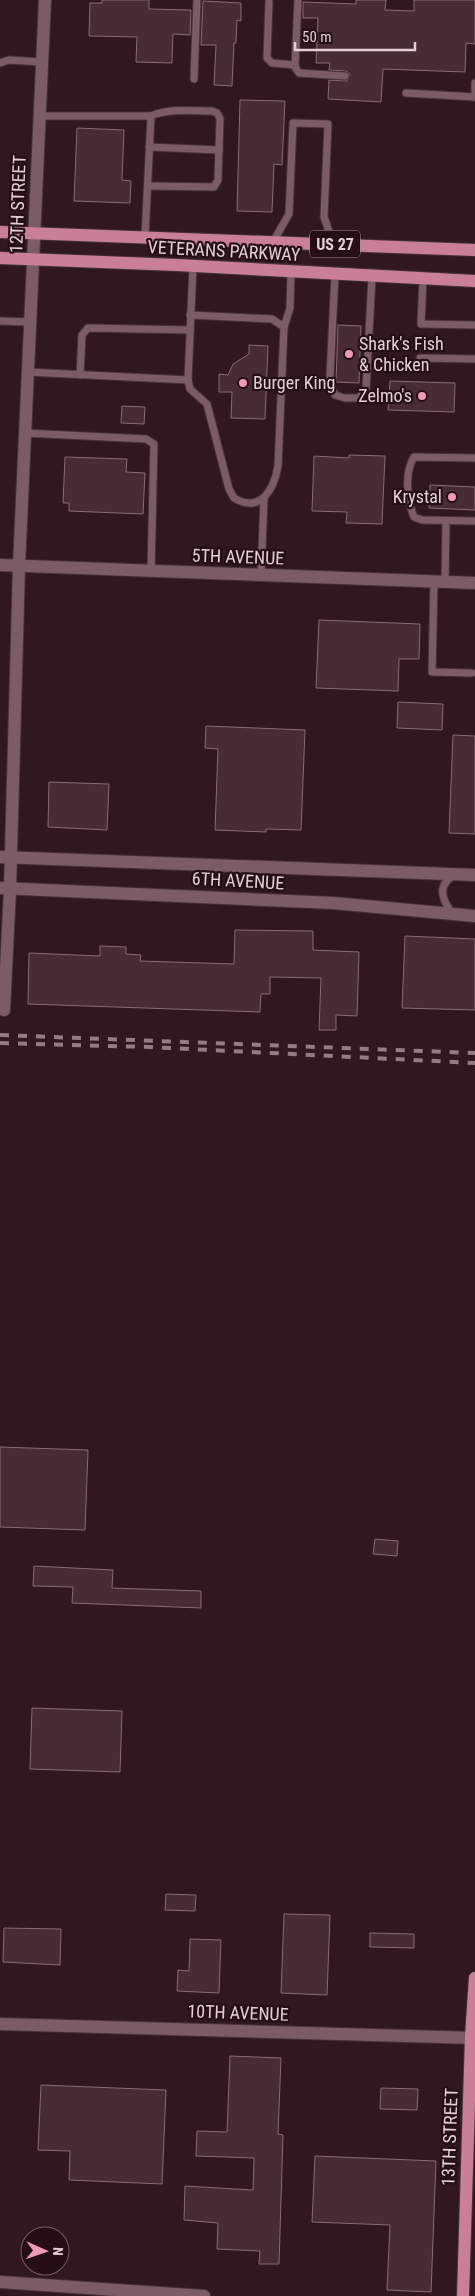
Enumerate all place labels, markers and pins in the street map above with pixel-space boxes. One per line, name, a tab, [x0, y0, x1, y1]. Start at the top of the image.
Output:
place label: Shark's Fish & Chicken	[359, 333, 444, 375]
marker: Shark's Fish & Chicken	[343, 348, 355, 360]
place label: Burger King	[253, 372, 335, 393]
marker: Burger King	[237, 377, 249, 389]
place label: Zelmo's	[358, 385, 412, 406]
marker: Zelmo's	[416, 390, 428, 402]
place label: Krystal	[393, 486, 442, 507]
marker: Krystal	[446, 491, 458, 503]

